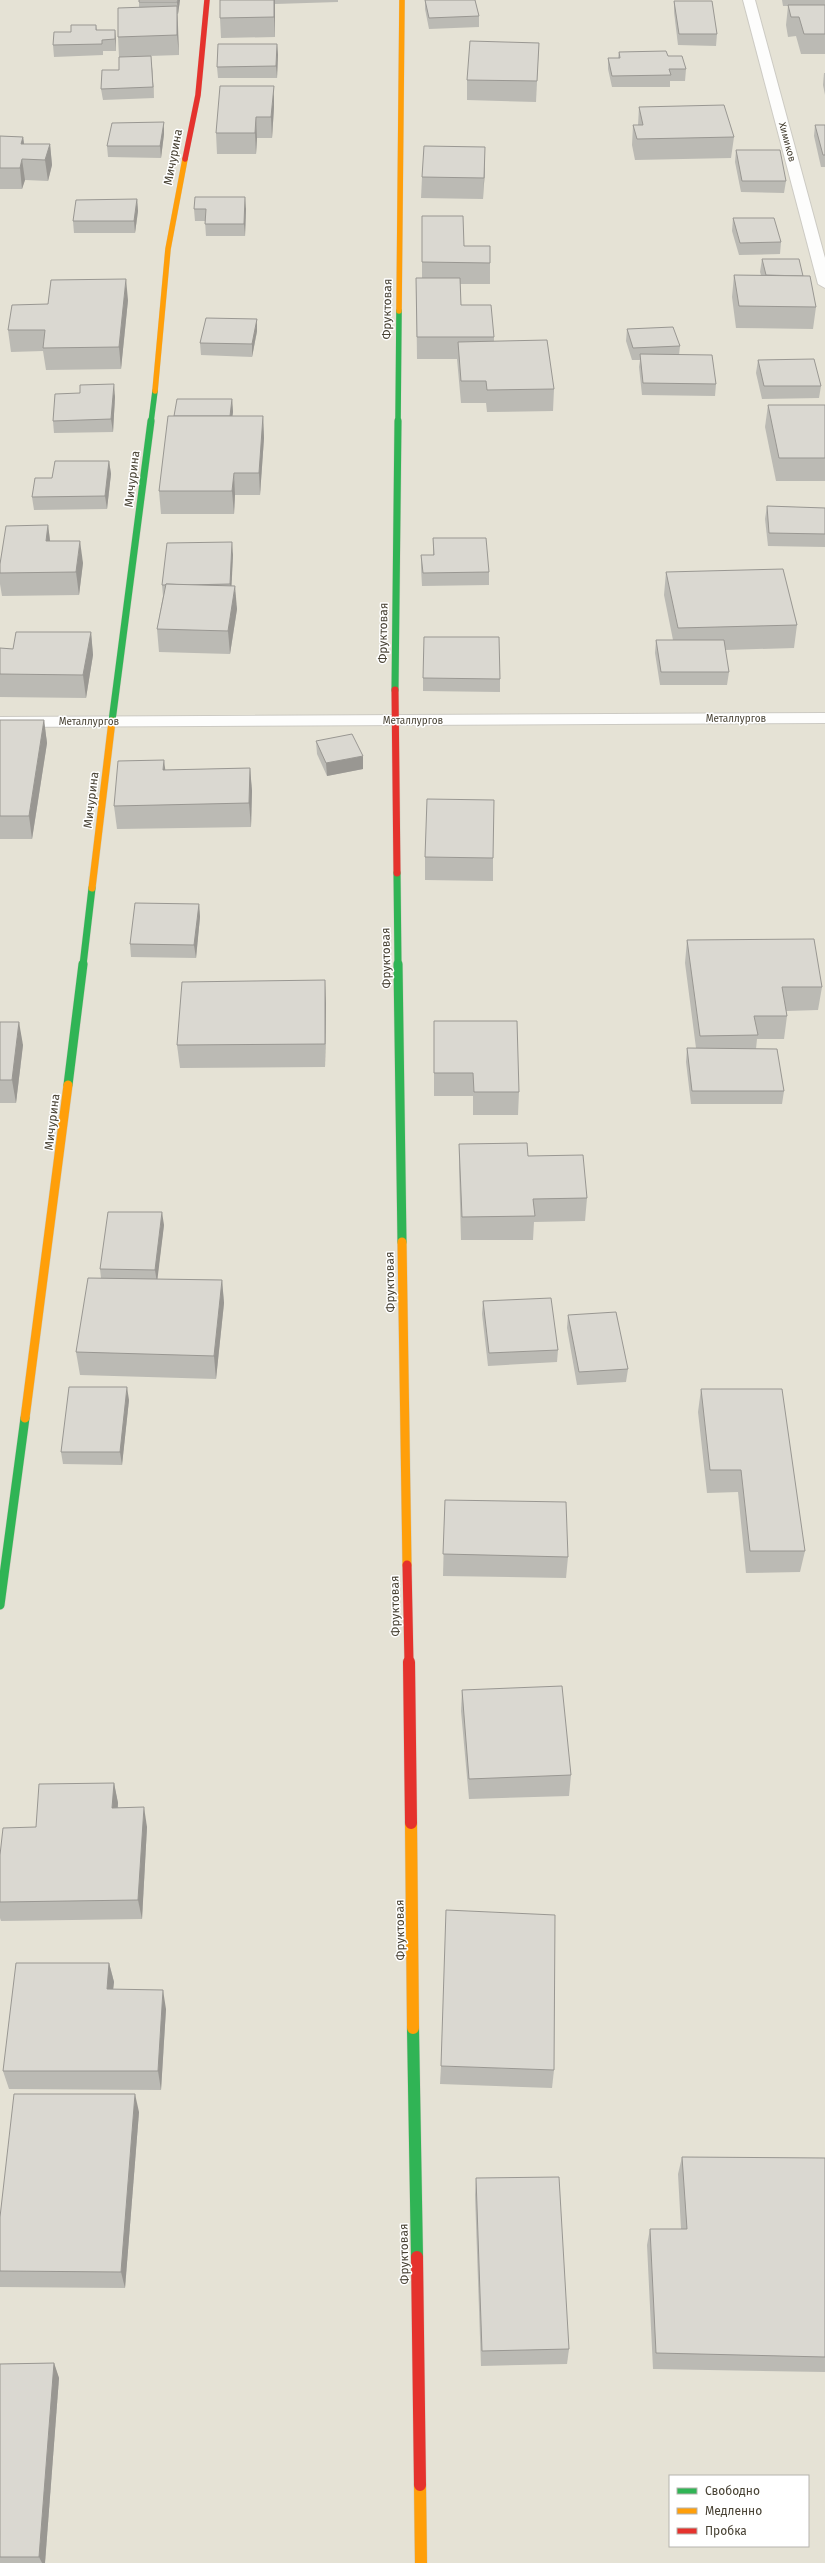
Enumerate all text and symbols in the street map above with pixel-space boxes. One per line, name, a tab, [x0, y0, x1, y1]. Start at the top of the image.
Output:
street label: Химиков	[776, 121, 798, 164]
street label: Мичурина	[161, 128, 185, 186]
street label: Фруктовая	[379, 278, 395, 340]
street label: Мичурина	[122, 450, 142, 508]
street label: Фруктовая	[375, 602, 391, 664]
street label: Металлургов	[706, 713, 767, 725]
street label: Металлургов	[383, 715, 444, 727]
street label: Металлургов	[59, 716, 120, 728]
street label: Мичурина	[81, 771, 101, 829]
street label: Фруктовая	[378, 927, 394, 989]
street label: Мичурина	[42, 1093, 62, 1151]
street label: Фруктовая	[382, 1251, 398, 1313]
street label: Фруктовая	[387, 1575, 403, 1637]
street label: Фруктовая	[392, 1899, 408, 1961]
street label: Фруктовая	[396, 2223, 412, 2285]
legend	[669, 2475, 809, 2547]
text: Свободно	[705, 2484, 760, 2498]
text: Медленно	[705, 2504, 762, 2518]
text: Пробка	[705, 2524, 747, 2538]

